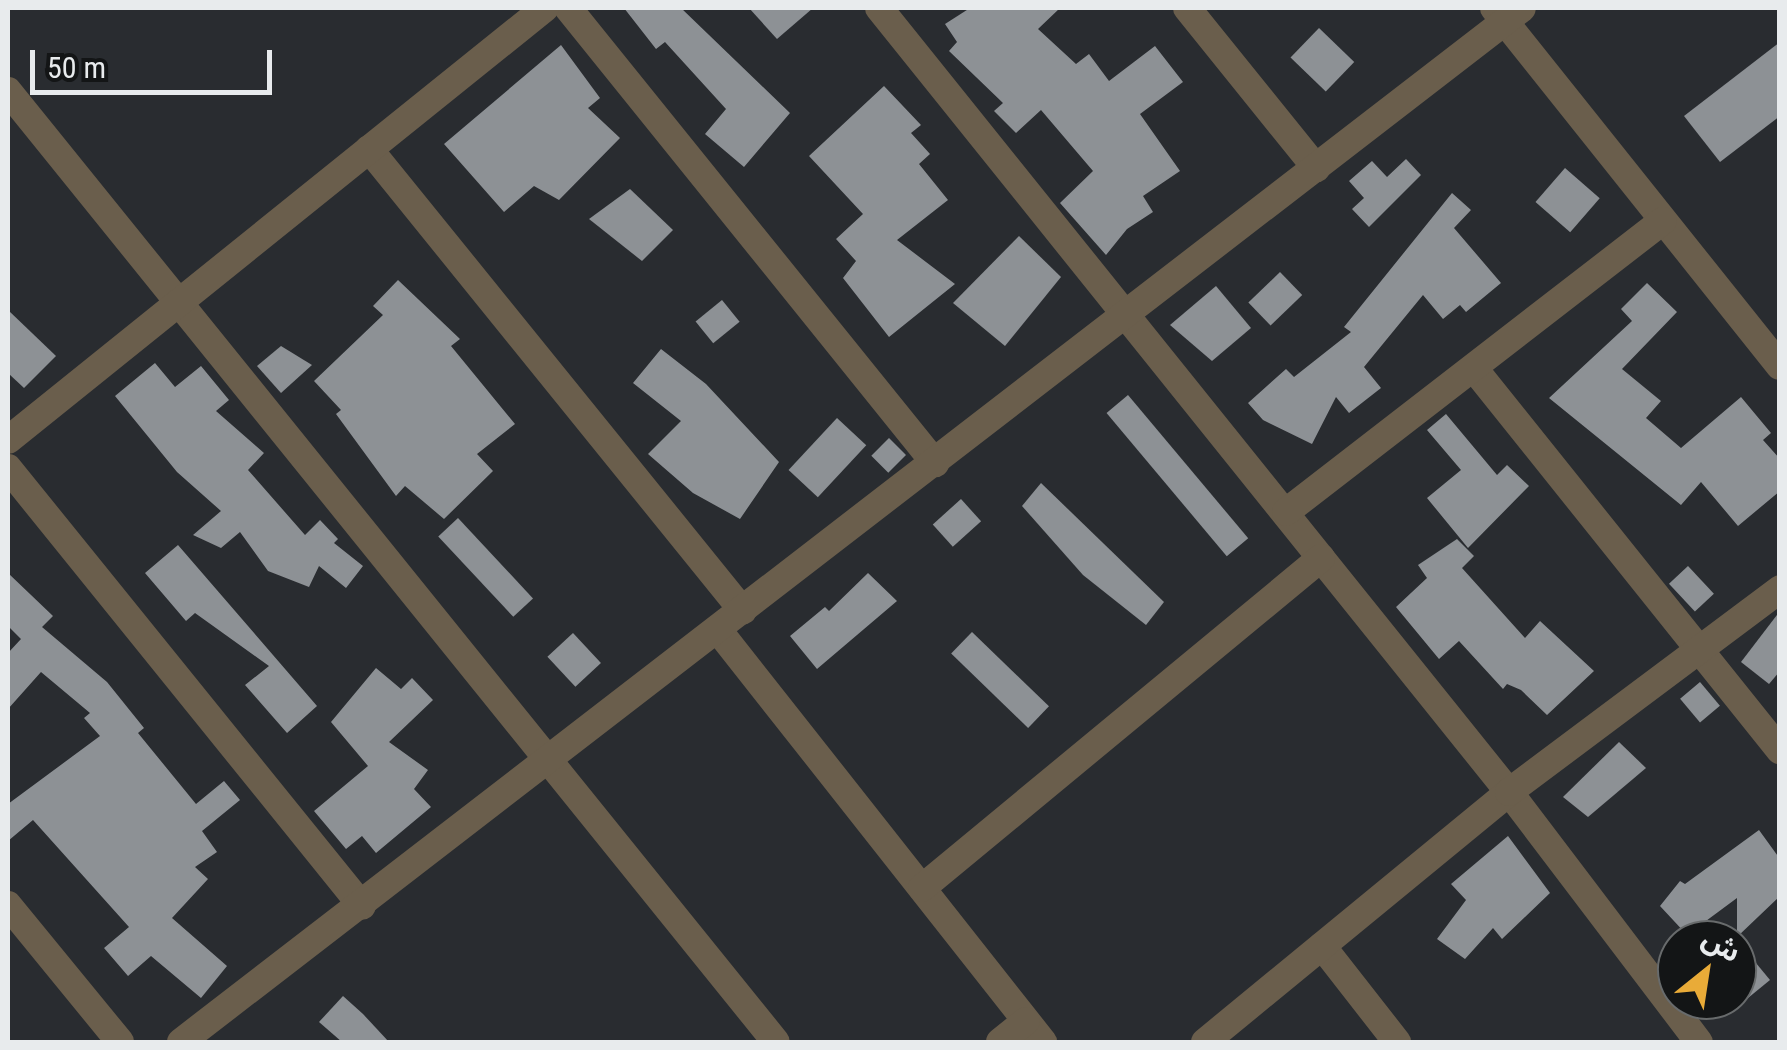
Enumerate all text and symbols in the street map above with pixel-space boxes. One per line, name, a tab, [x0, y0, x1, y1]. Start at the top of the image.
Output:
scale bar	[35, 30, 278, 92]
text: 50 m	[47, 50, 106, 85]
north arrow	[1657, 920, 1757, 1020]
text: ش	[1696, 921, 1746, 969]

